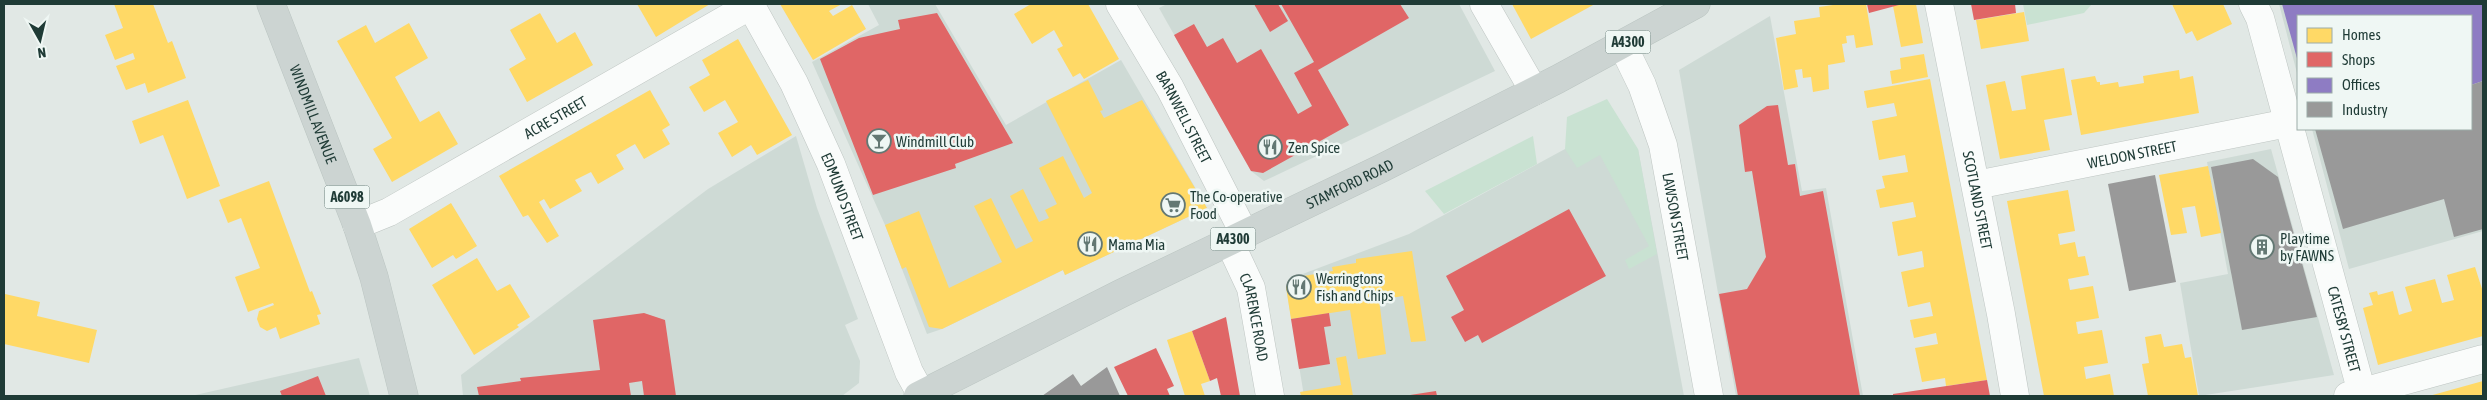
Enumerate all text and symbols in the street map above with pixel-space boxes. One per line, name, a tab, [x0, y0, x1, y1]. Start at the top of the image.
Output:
north arrow	[15, 15, 65, 65]
legend	[2297, 15, 2472, 130]
text: Homes	[2342, 26, 2381, 43]
road number: A4300	[1606, 31, 1650, 54]
text: N	[37, 44, 47, 61]
text: Shops	[2342, 51, 2375, 68]
street label: WINDMILL AVENUE	[287, 62, 341, 166]
street label: BARNWELL STREET	[1153, 68, 1216, 166]
text: Offices	[2342, 76, 2380, 93]
street label: ACRE STREET	[521, 92, 590, 142]
text: Industry	[2342, 101, 2388, 118]
bar icon: Windmill Club	[866, 128, 892, 154]
place label: Windmill Club	[896, 133, 974, 150]
restaurant icon: Zen Spice	[1257, 134, 1283, 160]
street label: WELDON STREET	[2086, 137, 2179, 171]
place label: Zen Spice	[1288, 139, 1340, 156]
street label: SCOTLAND STREET	[1960, 149, 1996, 251]
street label: EDMUND STREET	[818, 150, 868, 243]
street label: STAMFORD ROAD	[1303, 155, 1396, 212]
street label: LAWSON STREET	[1660, 171, 1693, 263]
road number: A6098	[324, 186, 370, 208]
place label: The Co-operative Food	[1190, 188, 1283, 222]
supermarket icon: The Co-operative Food	[1160, 192, 1186, 218]
road number: A4300	[1210, 228, 1256, 250]
place label: Playtime by FAWNS	[2280, 230, 2334, 264]
restaurant icon: Mama Mia	[1077, 231, 1103, 257]
building icon: Playtime by FAWNS	[2249, 234, 2275, 260]
place label: Mama Mia	[1108, 236, 1165, 253]
street label: CLARENCE ROAD	[1237, 270, 1272, 362]
place label: Werringtons Fish and Chips	[1316, 270, 1393, 304]
restaurant icon: Werringtons Fish and Chips	[1286, 274, 1312, 300]
street label: CATESBY STREET	[2325, 284, 2365, 374]

